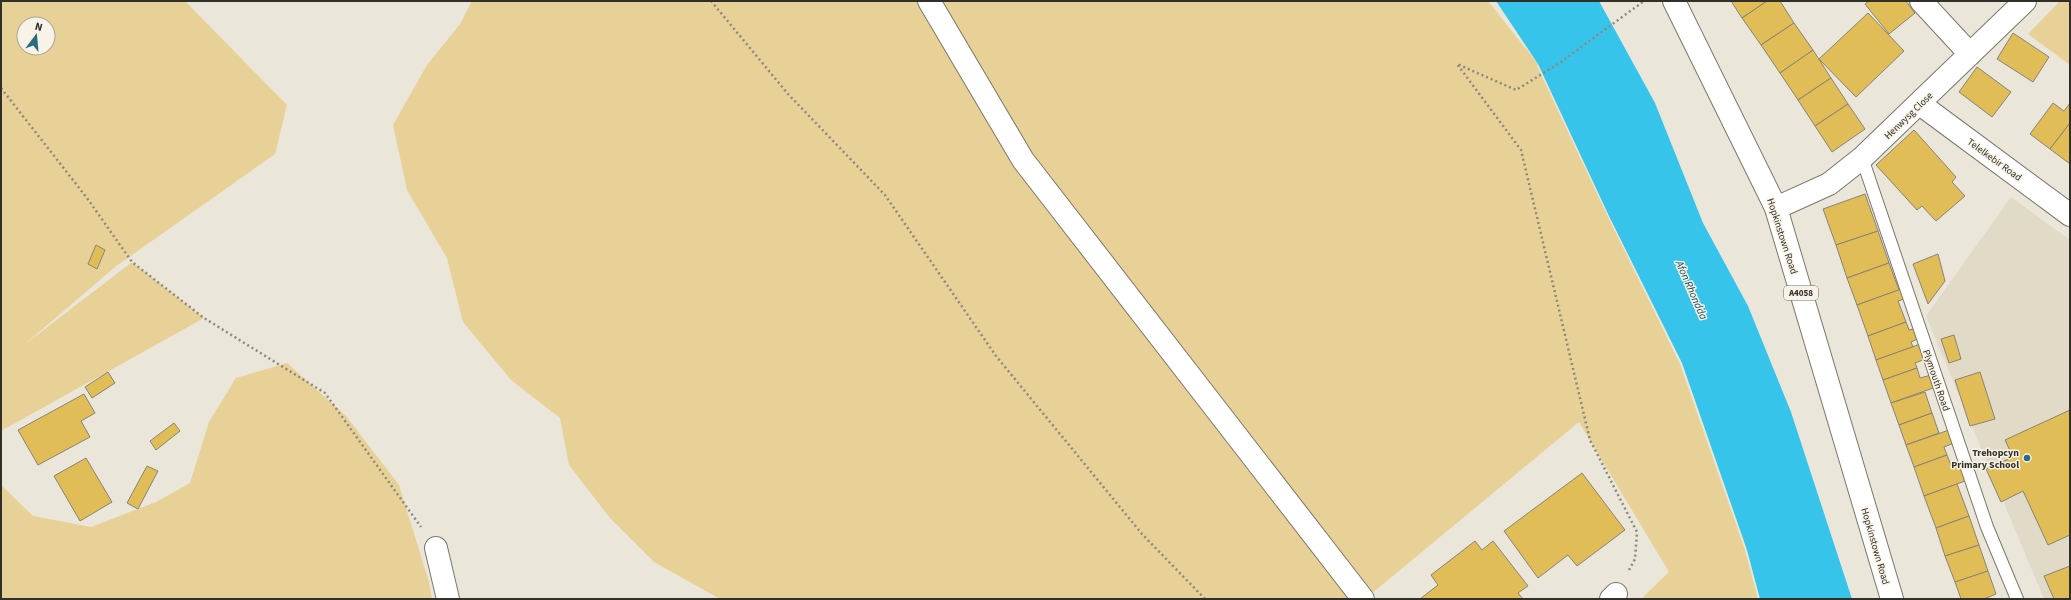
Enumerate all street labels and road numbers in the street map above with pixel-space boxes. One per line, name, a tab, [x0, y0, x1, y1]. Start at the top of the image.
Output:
street label: Henwysg Close	[1881, 89, 1936, 143]
street label: Telelkebir Road	[1964, 135, 2025, 184]
street label: Hopkinstown Road	[1763, 197, 1801, 276]
road number: A4058	[1784, 286, 1818, 300]
street label: Plymouth Road	[1919, 348, 1953, 413]
street label: Hopkinstown Road	[1857, 506, 1893, 586]

